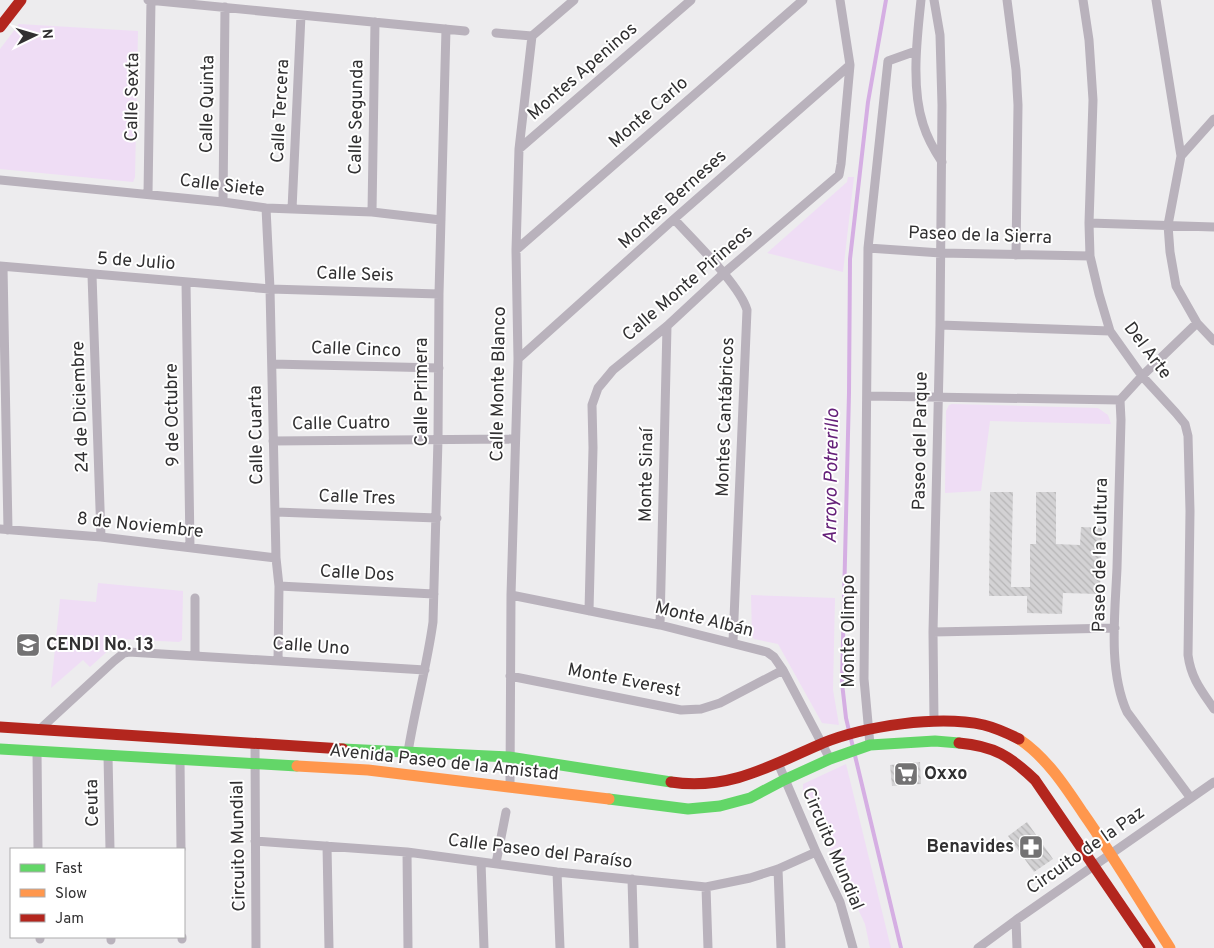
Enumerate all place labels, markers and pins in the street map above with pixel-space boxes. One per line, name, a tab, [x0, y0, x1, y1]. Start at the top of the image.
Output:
school or university icon: CENDI No. 13	[15, 632, 41, 658]
place label: CENDI No. 13	[46, 634, 154, 657]
supermarket icon: Oxxo	[893, 761, 919, 787]
place label: Oxxo	[924, 763, 967, 786]
pharmacy icon: Benavides	[1018, 834, 1044, 860]
place label: Benavides	[927, 836, 1014, 859]

